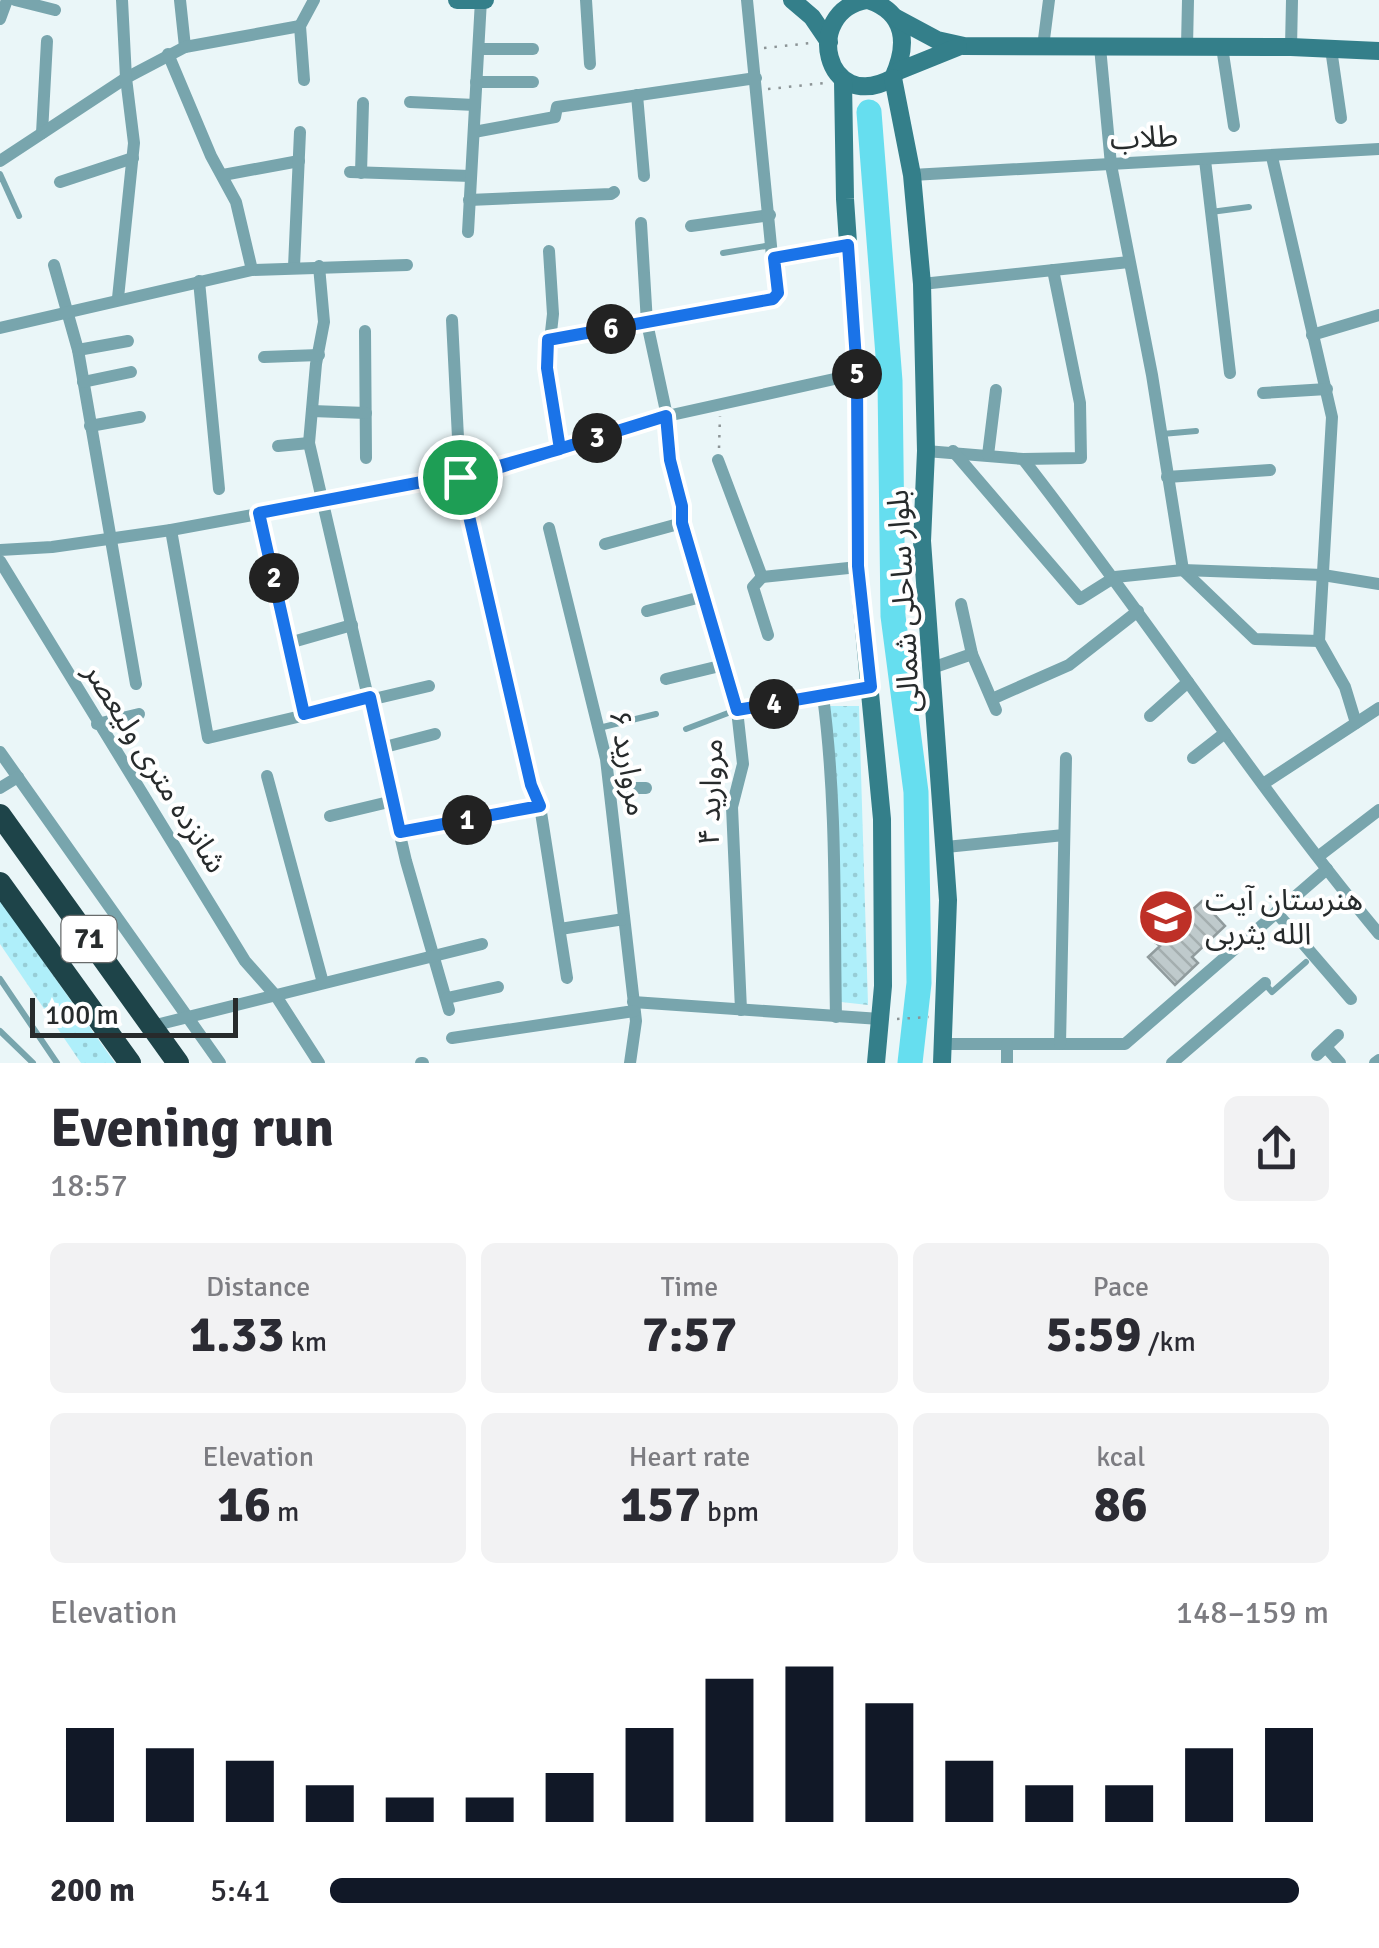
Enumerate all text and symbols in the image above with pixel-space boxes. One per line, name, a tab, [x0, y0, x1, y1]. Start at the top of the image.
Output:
street label: طلاب	[1109, 118, 1179, 158]
pin: 6	[586, 304, 636, 354]
text: 6	[603, 312, 619, 346]
pin: 5	[832, 349, 882, 399]
text: 5	[849, 357, 865, 391]
pin: 3	[572, 413, 622, 463]
text: 3	[589, 421, 605, 455]
pin	[418, 435, 503, 520]
icon: arrive	[433, 450, 488, 505]
street label: بلوار ساحلی شمالی	[880, 489, 928, 713]
pin: 2	[249, 553, 299, 603]
text: 2	[266, 561, 282, 595]
street label: شانزده متری ولیعصر	[75, 655, 235, 880]
pin: 4	[749, 679, 799, 729]
text: 4	[766, 687, 782, 721]
street label: مروارید ۶	[600, 707, 656, 819]
street label: مروارید ۴	[691, 738, 731, 846]
pin: 1	[442, 795, 492, 845]
text: 1	[459, 803, 475, 837]
place label: هنرستان آیت الله یثربی	[1205, 882, 1363, 953]
school or university icon: هنرستان آیت الله یثربی	[1136, 887, 1196, 947]
road number: 71	[62, 916, 116, 962]
scale bar	[30, 993, 238, 1038]
text: 100 m	[45, 998, 119, 1032]
text: Evening run	[50, 1094, 334, 1162]
button: share	[1224, 1096, 1329, 1201]
text: 18:57	[50, 1166, 128, 1205]
text: Distance	[206, 1270, 310, 1304]
text: Time	[661, 1270, 718, 1304]
text: Pace	[1093, 1270, 1149, 1304]
text: 1.33	[189, 1304, 285, 1366]
text: 7:57	[642, 1304, 737, 1366]
text: 5:59	[1046, 1304, 1142, 1366]
text: km	[285, 1325, 327, 1359]
text: /km	[1142, 1325, 1196, 1359]
text: Elevation	[202, 1440, 314, 1474]
text: Heart rate	[629, 1440, 750, 1474]
text: kcal	[1096, 1440, 1145, 1474]
text: 16	[217, 1474, 271, 1536]
text: 157	[620, 1474, 701, 1536]
text: 86	[1094, 1474, 1148, 1536]
text: m	[271, 1495, 299, 1529]
text: bpm	[701, 1495, 759, 1529]
text: Elevation	[50, 1593, 177, 1632]
text: 148–159 m	[1176, 1593, 1329, 1632]
text: 200 m	[50, 1871, 135, 1910]
text: 5:41	[210, 1871, 270, 1910]

